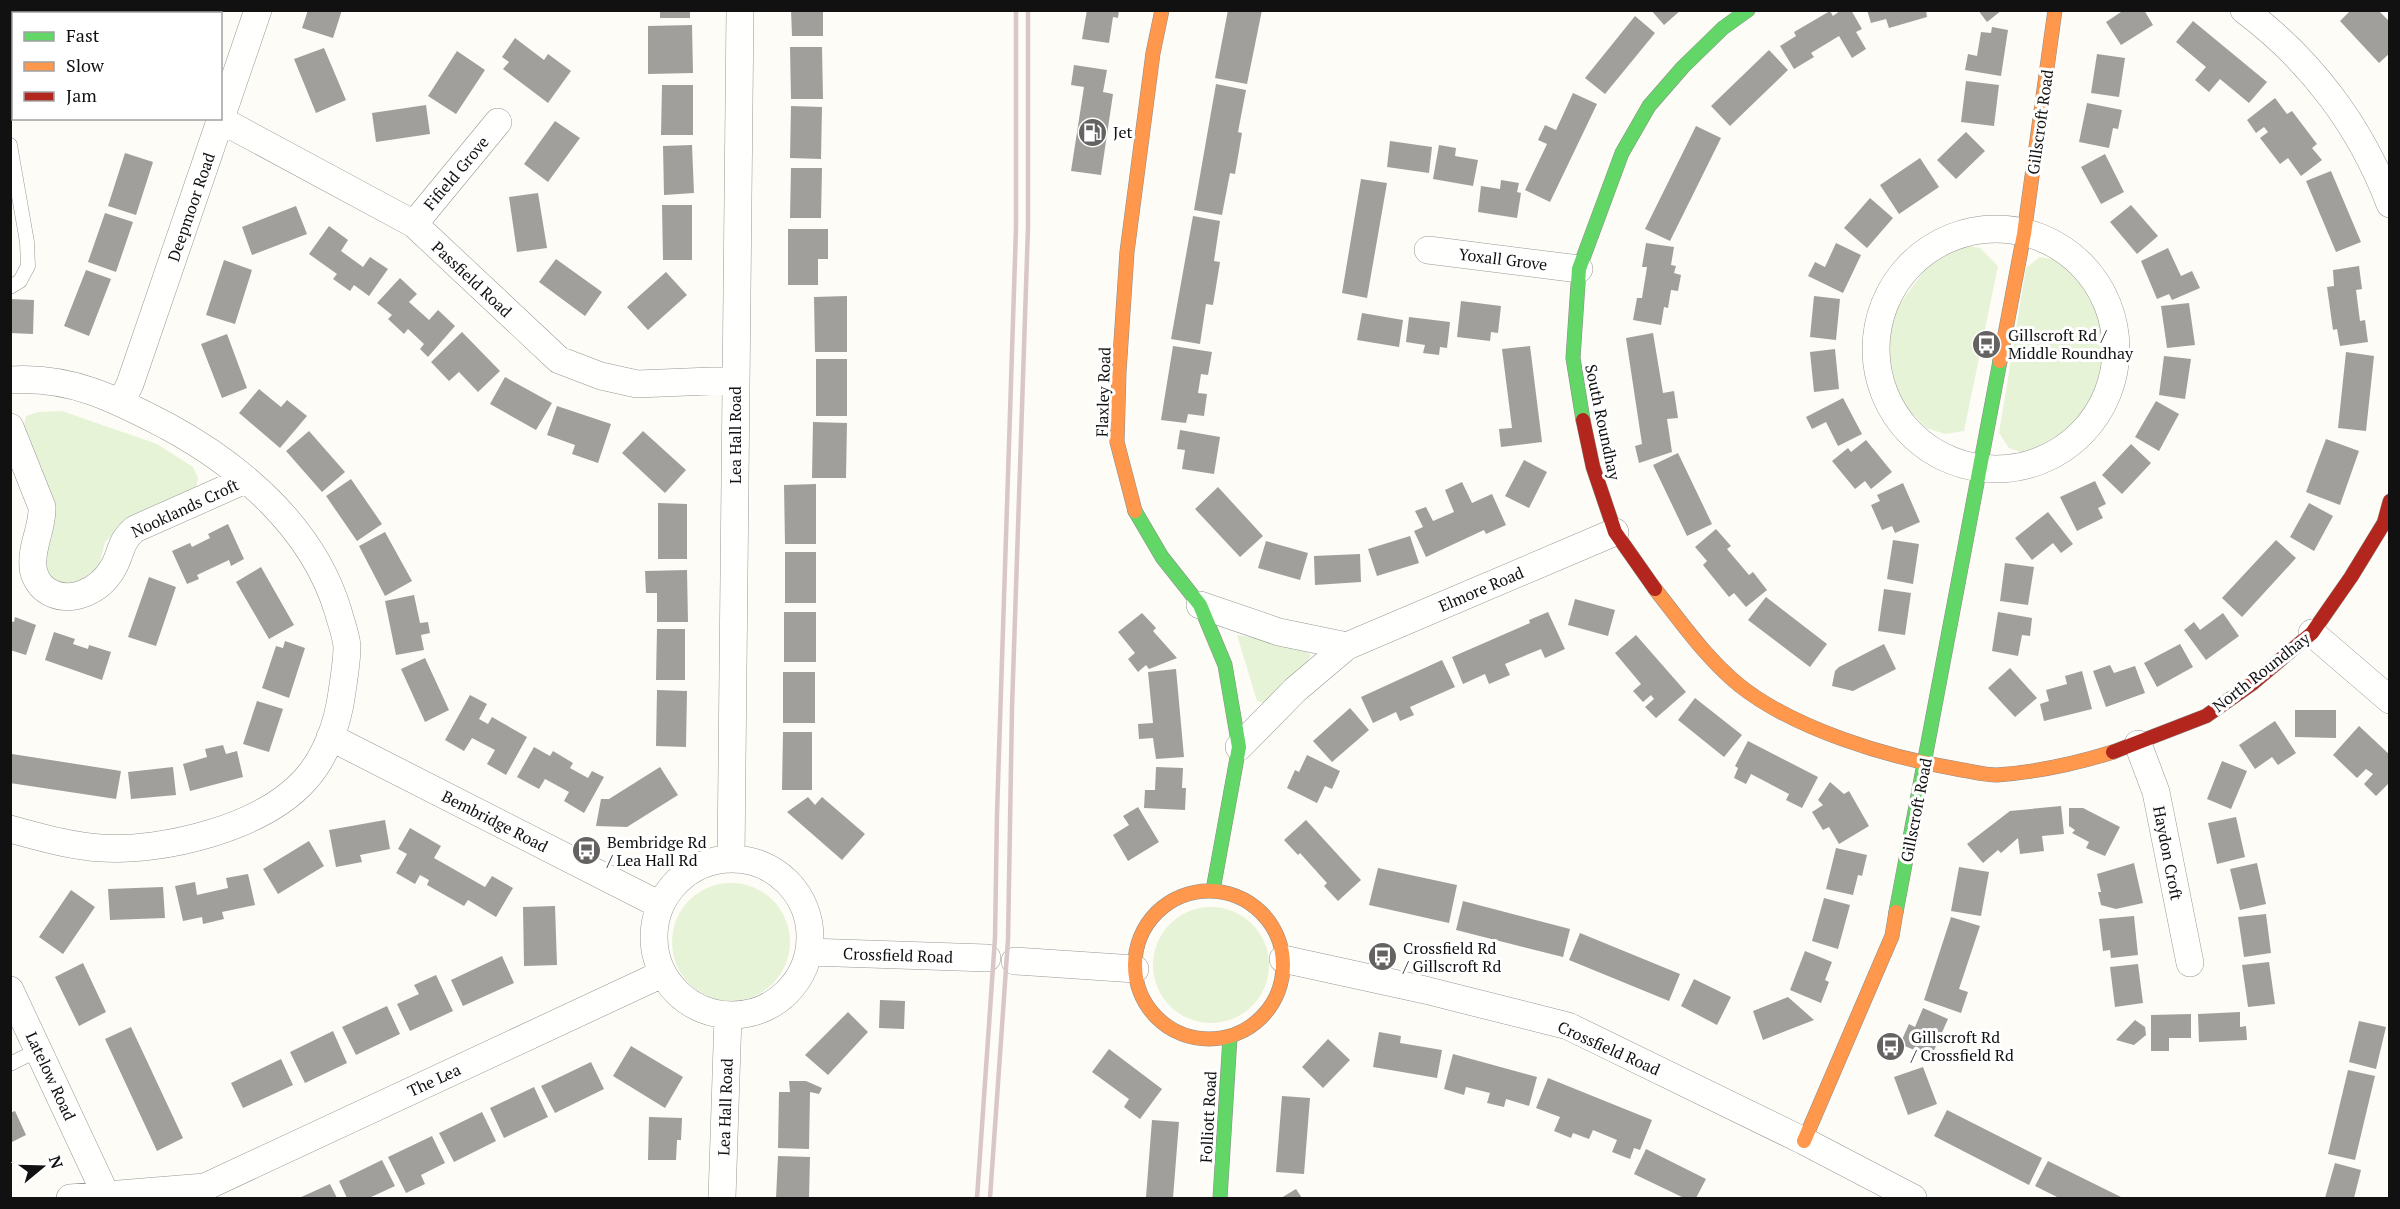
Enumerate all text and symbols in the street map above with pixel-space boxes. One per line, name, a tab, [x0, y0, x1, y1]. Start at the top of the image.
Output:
legend	[12, 12, 222, 120]
text: Fast	[66, 23, 100, 47]
text: Slow	[66, 53, 105, 77]
street label: Gillscroft Road	[2022, 68, 2058, 176]
text: Jam	[66, 83, 97, 107]
fuel station icon: Jet	[1076, 116, 1108, 148]
place label: Jet	[1113, 121, 1133, 143]
street label: Fifield Grove	[419, 131, 493, 215]
street label: Deepmoor Road	[162, 150, 220, 264]
street label: Passfield Road	[427, 236, 517, 322]
street label: Yoxall Grove	[1457, 243, 1549, 275]
place label: Gillscroft Rd / Middle Roundhay	[2008, 324, 2134, 364]
bus stop icon: Gillscroft Rd / Middle Roundhay	[1971, 328, 2003, 360]
street label: Flaxley Road	[1090, 346, 1116, 437]
street label: South Roundhay	[1580, 362, 1626, 483]
street label: Lea Hall Road	[724, 386, 746, 484]
street label: Nooklands Croft	[128, 473, 242, 543]
street label: Elmore Road	[1435, 561, 1527, 617]
street label: North Roundhay	[2208, 627, 2315, 717]
street label: Gillscroft Road	[1895, 756, 1937, 864]
street label: Bembridge Road	[438, 785, 552, 857]
street label: Haydon Croft	[2148, 804, 2188, 902]
place label: Bembridge Rd / Lea Hall Rd	[606, 831, 707, 871]
bus stop icon: Bembridge Rd / Lea Hall Rd	[570, 835, 602, 867]
place label: Crossfield Rd / Gillscroft Rd	[1402, 937, 1502, 977]
bus stop icon: Crossfield Rd / Gillscroft Rd	[1366, 941, 1398, 973]
street label: Crossfield Road	[843, 942, 954, 968]
street label: Crossfield Road	[1554, 1016, 1664, 1080]
place label: Gillscroft Rd / Crossfield Rd	[1910, 1026, 2014, 1066]
street label: Latelow Road	[21, 1028, 81, 1124]
bus stop icon: Gillscroft Rd / Crossfield Rd	[1874, 1030, 1906, 1062]
street label: The Lea	[404, 1058, 464, 1102]
street label: Lea Hall Road	[712, 1058, 738, 1156]
street label: Folliott Road	[1195, 1070, 1221, 1164]
north arrow	[12, 1137, 72, 1197]
text: N	[44, 1153, 69, 1171]

